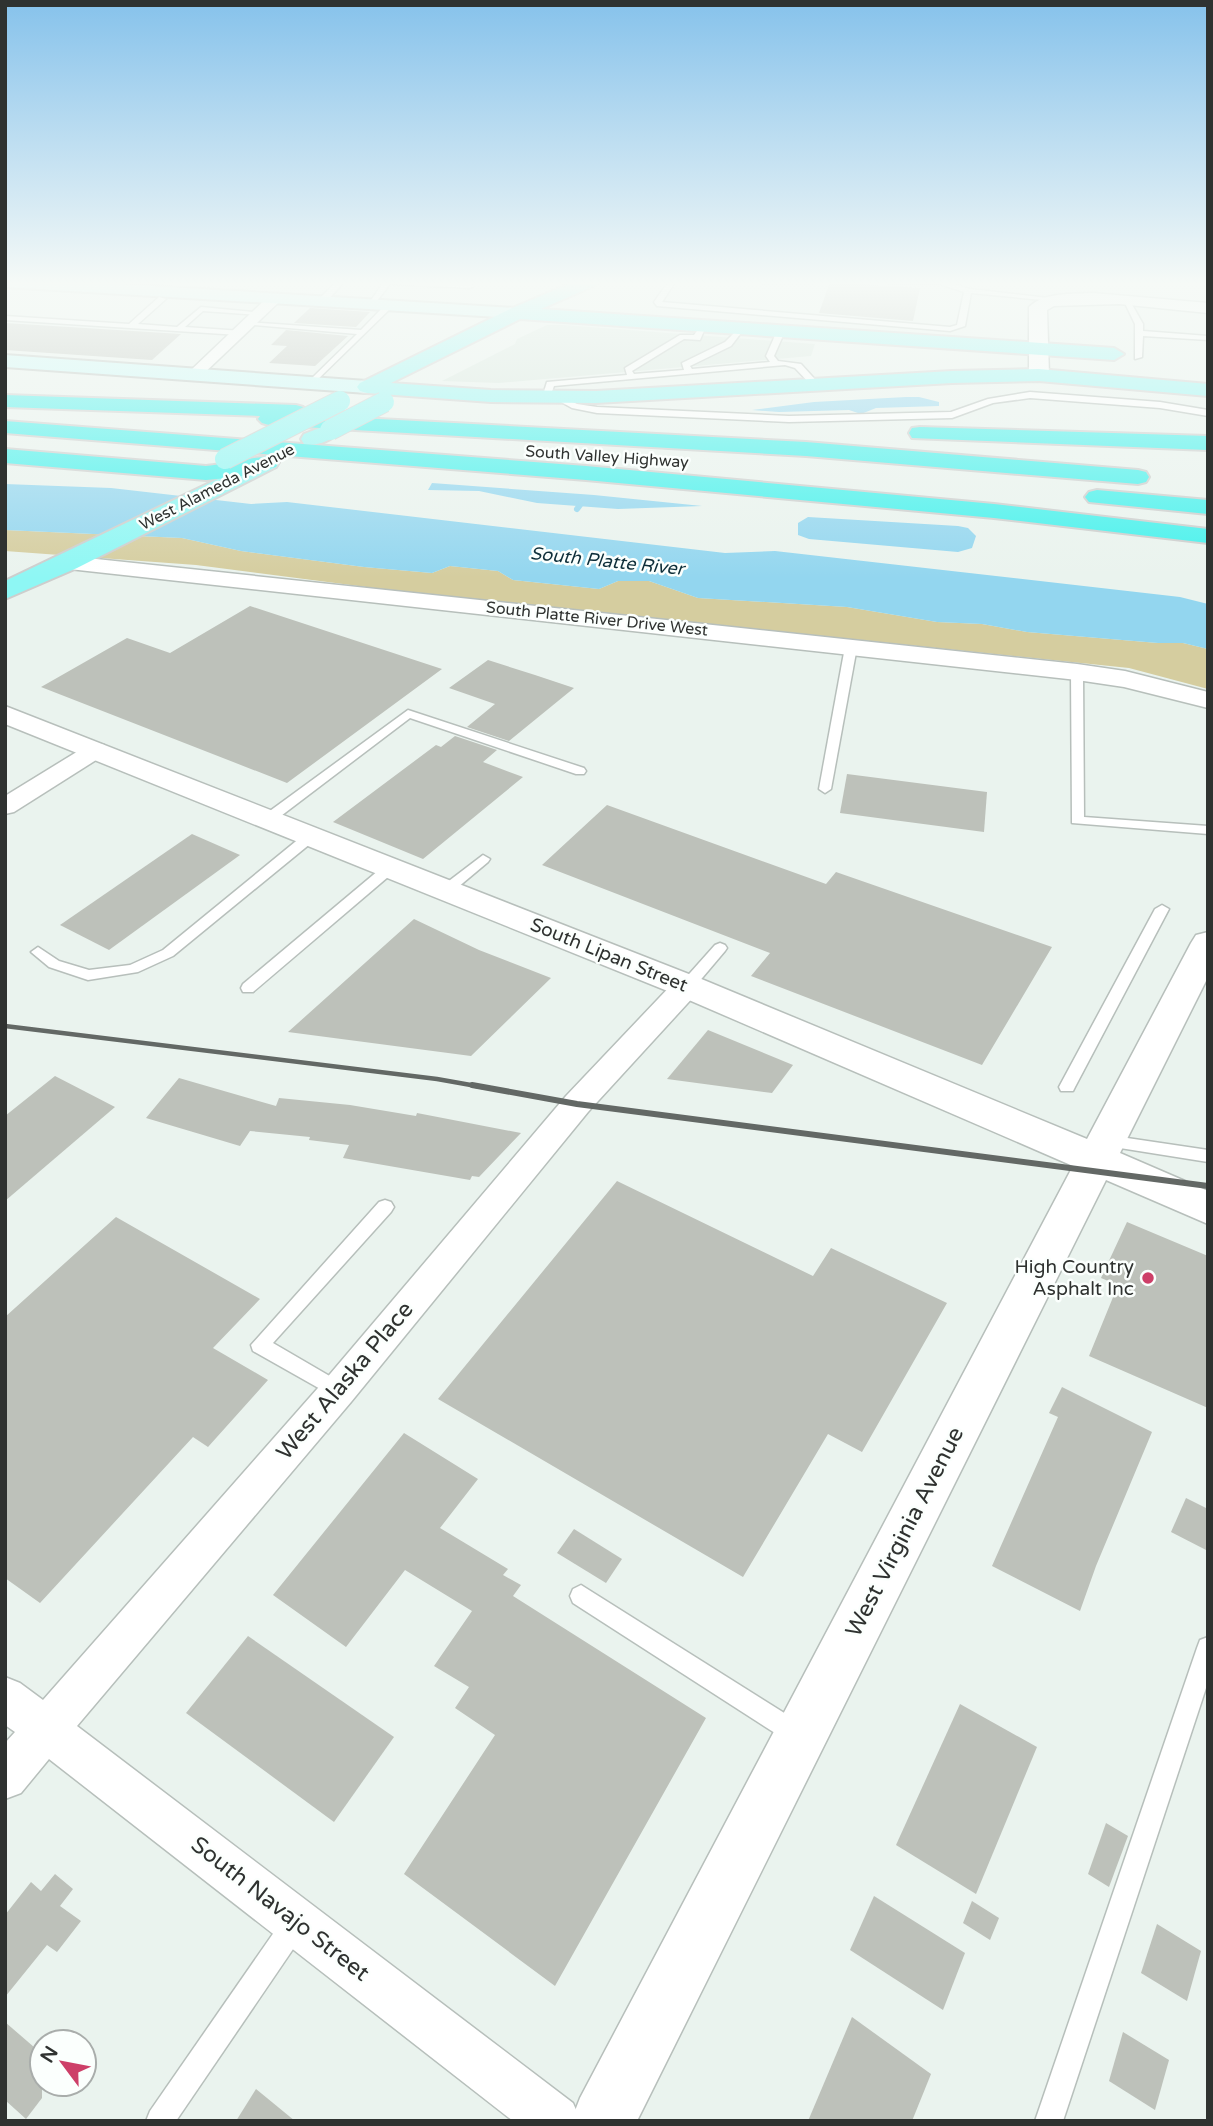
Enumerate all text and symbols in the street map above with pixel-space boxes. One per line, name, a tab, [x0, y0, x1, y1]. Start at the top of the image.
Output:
street label: West Alameda Avenue	[136, 439, 298, 535]
street label: South Valley Highway	[525, 441, 690, 473]
water label: South Platte River	[529, 542, 687, 580]
street label: South Platte River Drive West	[485, 597, 709, 641]
street label: South Lipan Street	[527, 913, 691, 997]
place label: High Country Asphalt Inc	[1015, 1256, 1134, 1300]
marker: High Country Asphalt Inc	[1140, 1270, 1156, 1286]
street label: West Alaska Place	[271, 1296, 419, 1466]
street label: West Virginia Avenue	[840, 1422, 970, 1642]
street label: South Navajo Street	[185, 1831, 375, 1987]
north arrow	[28, 2028, 98, 2098]
text: N	[36, 2042, 63, 2067]

